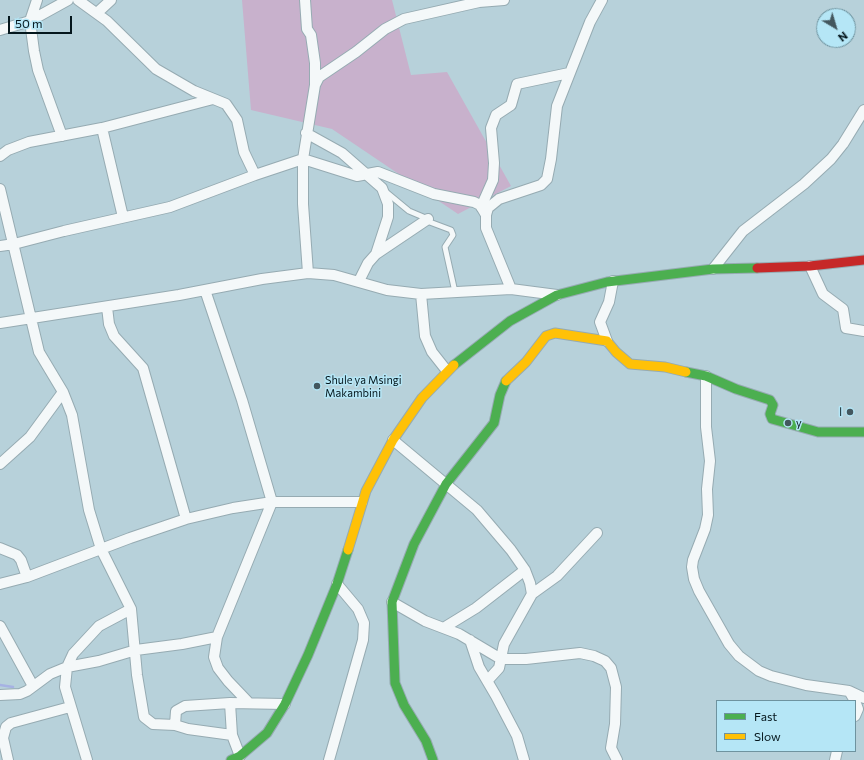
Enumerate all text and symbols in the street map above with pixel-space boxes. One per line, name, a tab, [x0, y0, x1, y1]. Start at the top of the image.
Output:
scale bar	[10, 8, 74, 34]
north arrow	[816, 8, 856, 48]
text: 50 m	[15, 16, 43, 30]
text: N	[836, 29, 850, 45]
place label: Shule ya Msingi Makambini	[325, 373, 401, 399]
marker: Shule ya Msingi Makambini	[312, 381, 322, 391]
place label: l	[839, 405, 842, 419]
marker: l	[845, 407, 855, 417]
place label: y	[796, 416, 802, 430]
marker: y	[783, 418, 793, 428]
legend	[716, 700, 856, 752]
text: Fast	[754, 709, 777, 723]
text: Slow	[754, 729, 781, 743]

